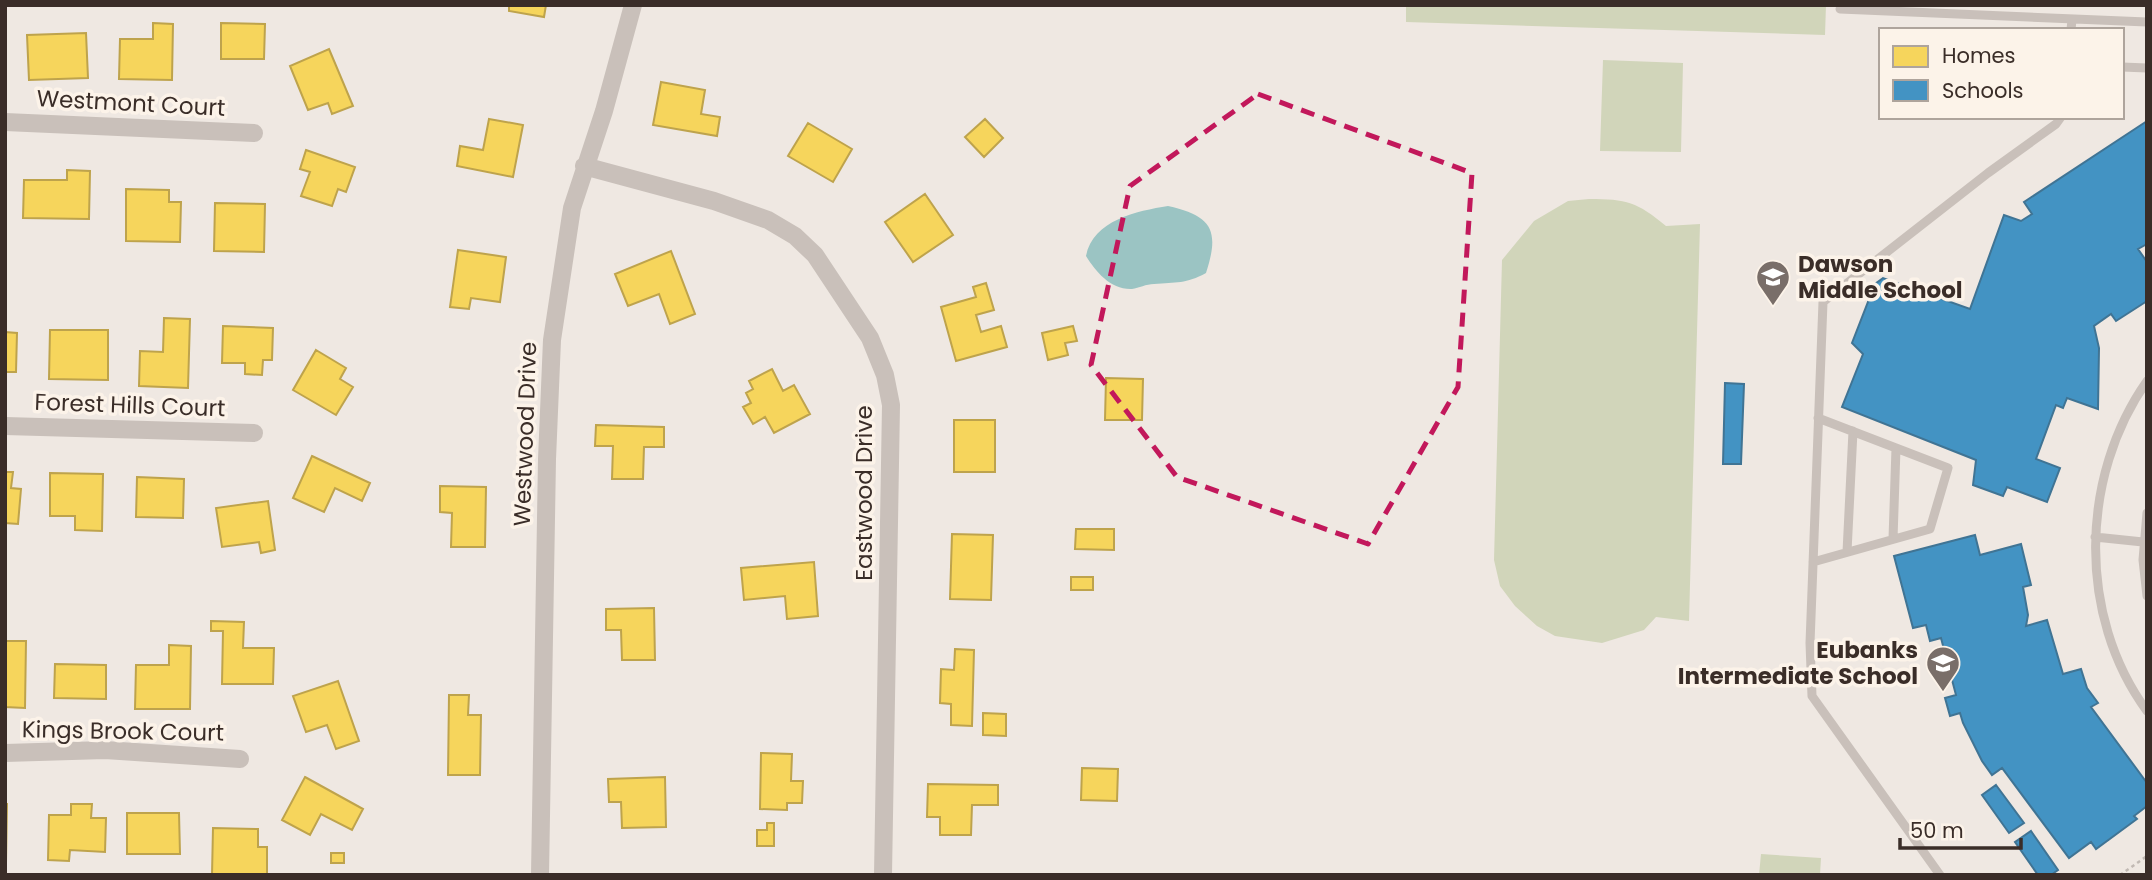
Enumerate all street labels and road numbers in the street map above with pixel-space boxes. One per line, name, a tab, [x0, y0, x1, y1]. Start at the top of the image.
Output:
street label: Westmont Court	[36, 82, 226, 124]
street label: Westwood Drive	[506, 341, 544, 527]
street label: Forest Hills Court	[34, 386, 226, 424]
street label: Eastwood Drive	[848, 405, 880, 581]
street label: Kings Brook Court	[22, 713, 224, 749]

